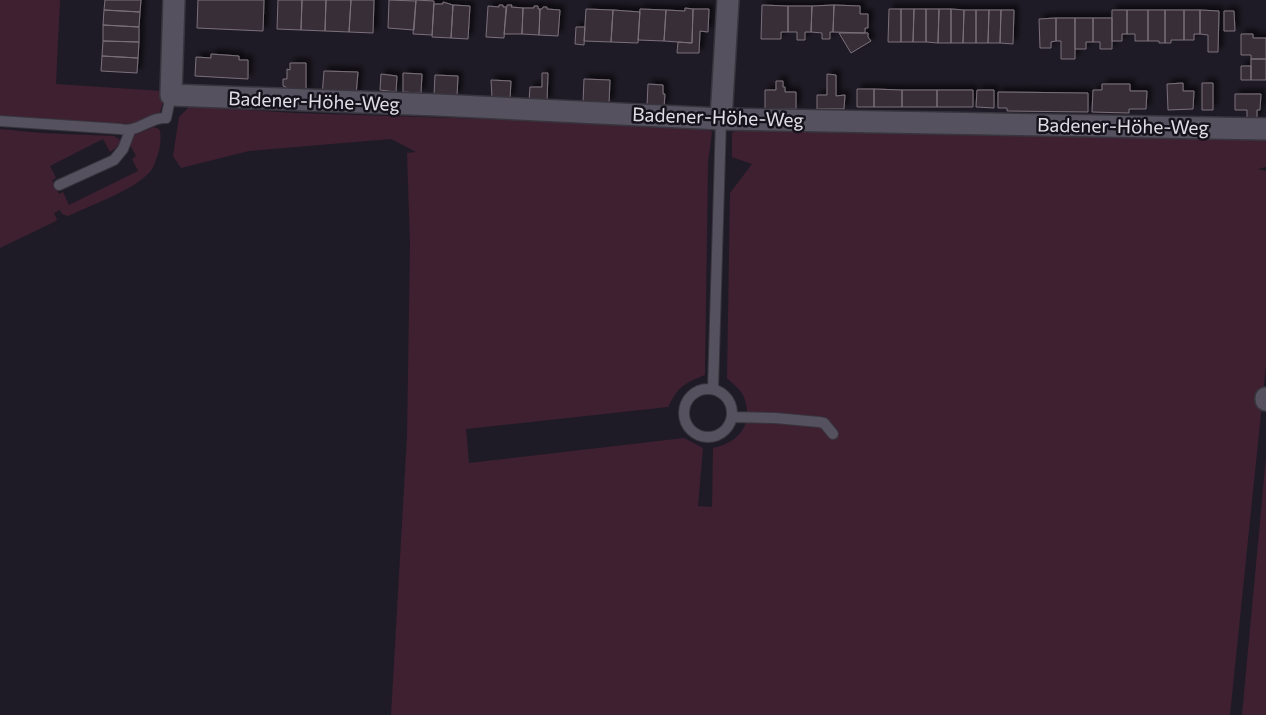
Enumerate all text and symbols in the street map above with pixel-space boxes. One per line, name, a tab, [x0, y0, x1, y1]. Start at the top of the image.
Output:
street label: Badener-Höhe-Weg	[228, 86, 400, 115]
street label: Badener-Höhe-Weg	[632, 102, 804, 131]
street label: Badener-Höhe-Weg	[1037, 113, 1209, 138]

